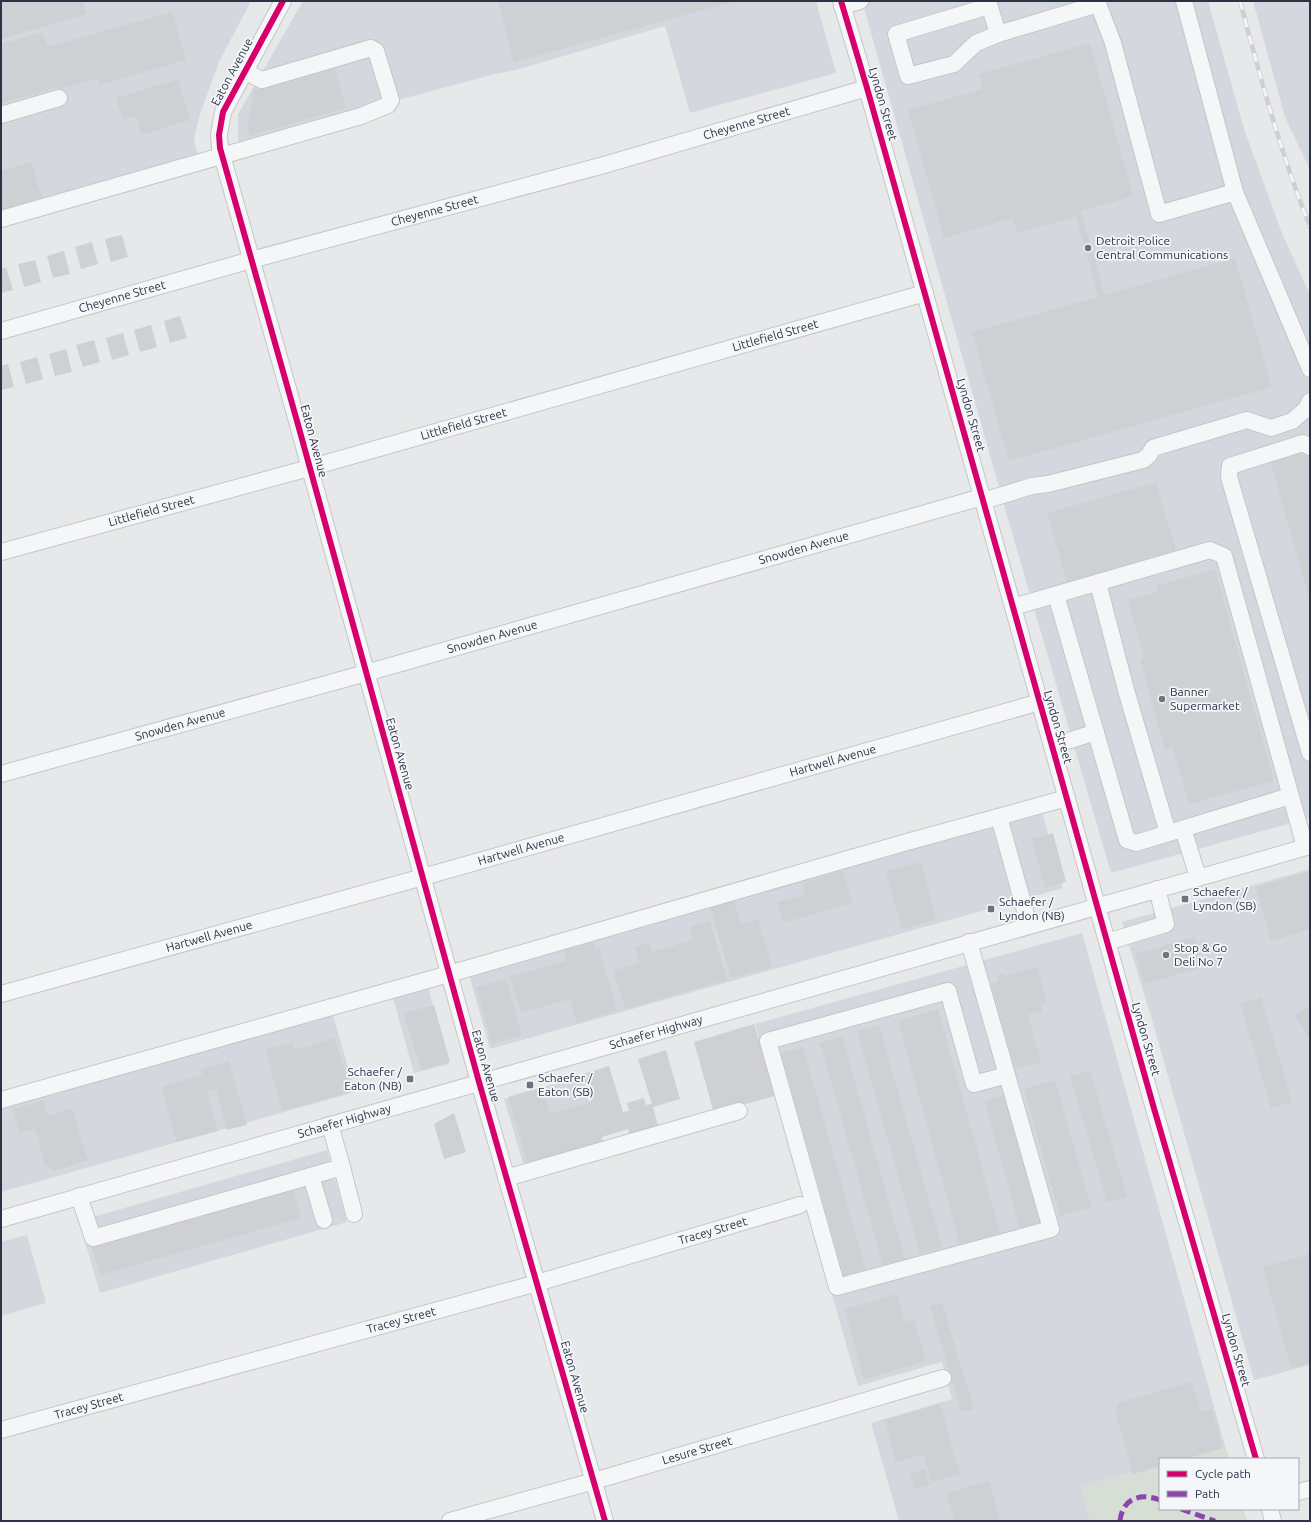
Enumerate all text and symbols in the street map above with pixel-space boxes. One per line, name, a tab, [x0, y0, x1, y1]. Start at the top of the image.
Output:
street label: Eaton Avenue	[208, 36, 255, 108]
street label: Lyndon Street	[867, 66, 900, 142]
street label: Cheyenne Street	[701, 104, 792, 142]
street label: Cheyenne Street	[389, 192, 480, 228]
place label: Detroit Police Central Communications	[1096, 234, 1228, 261]
marker: Detroit Police Central Communications	[1083, 243, 1093, 253]
street label: Cheyenne Street	[77, 277, 167, 315]
street label: Littlefield Street	[731, 317, 820, 353]
street label: Lyndon Street	[955, 377, 988, 453]
street label: Eaton Avenue	[299, 403, 330, 479]
street label: Littlefield Street	[419, 405, 508, 442]
street label: Littlefield Street	[107, 492, 196, 528]
street label: Snowden Avenue	[757, 528, 850, 566]
street label: Snowden Avenue	[445, 617, 539, 656]
place label: Banner Supermarket	[1170, 685, 1240, 712]
street label: Lyndon Street	[1042, 689, 1075, 765]
marker: Banner Supermarket	[1157, 694, 1167, 704]
street label: Snowden Avenue	[133, 705, 227, 743]
street label: Eaton Avenue	[384, 716, 417, 792]
street label: Hartwell Avenue	[788, 742, 878, 779]
street label: Hartwell Avenue	[476, 830, 566, 867]
place label: Schaefer / Lyndon (SB)	[1193, 885, 1256, 913]
marker: Schaefer / Lyndon (SB)	[1180, 894, 1190, 904]
place label: Schaefer / Lyndon (NB)	[999, 895, 1065, 923]
marker: Schaefer / Lyndon (NB)	[986, 904, 996, 914]
street label: Hartwell Avenue	[164, 918, 254, 954]
place label: Stop & Go Deli No 7	[1174, 941, 1227, 968]
marker: Stop & Go Deli No 7	[1161, 950, 1171, 960]
street label: Lyndon Street	[1130, 1001, 1163, 1077]
street label: Schaefer Highway	[608, 1012, 704, 1051]
street label: Eaton Avenue	[470, 1028, 503, 1104]
place label: Schaefer / Eaton (NB)	[344, 1065, 403, 1093]
place label: Schaefer / Eaton (SB)	[538, 1071, 593, 1099]
marker: Schaefer / Eaton (NB)	[405, 1074, 415, 1084]
marker: Schaefer / Eaton (SB)	[525, 1080, 535, 1090]
street label: Schaefer Highway	[296, 1101, 393, 1140]
street label: Tracey Street	[677, 1214, 749, 1247]
street label: Tracey Street	[365, 1304, 437, 1335]
street label: Lyndon Street	[1220, 1312, 1253, 1388]
street label: Eaton Avenue	[559, 1339, 592, 1415]
street label: Tracey Street	[53, 1390, 125, 1421]
street label: Lesure Street	[661, 1434, 734, 1467]
legend	[1159, 1458, 1299, 1510]
text: Cycle path	[1195, 1467, 1251, 1480]
text: Path	[1195, 1487, 1220, 1500]

